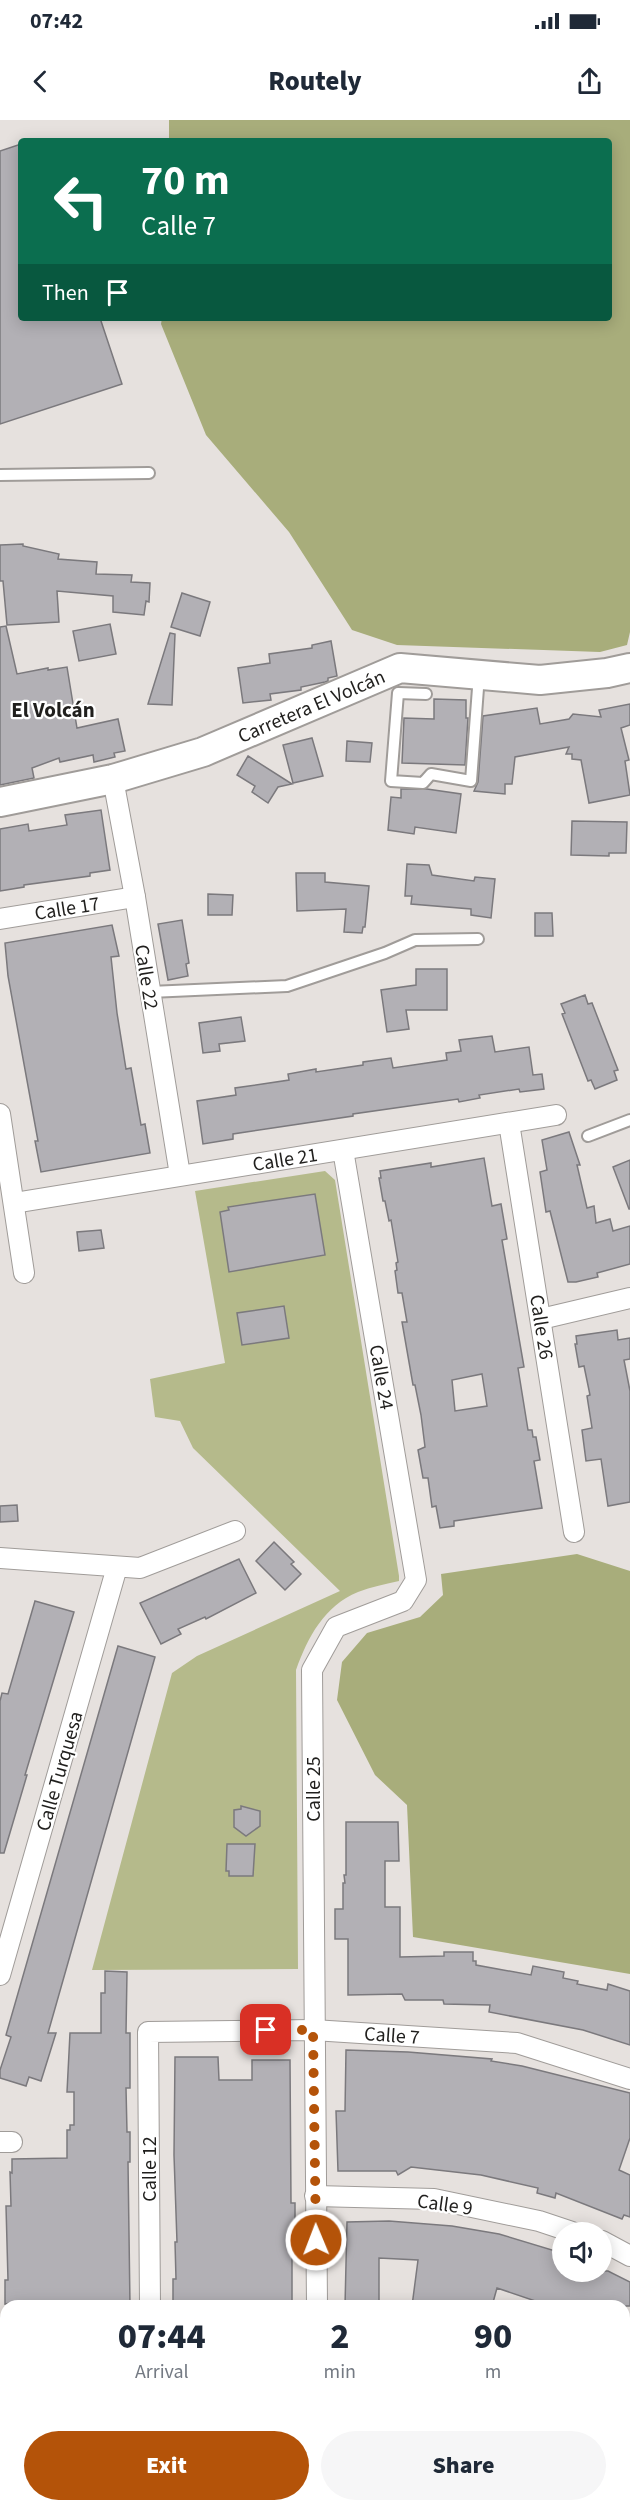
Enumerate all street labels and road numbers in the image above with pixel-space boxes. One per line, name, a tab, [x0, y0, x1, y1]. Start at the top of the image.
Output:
street label: Carretera El Volcán	[234, 663, 390, 751]
street label: Calle 17	[33, 890, 102, 928]
street label: Calle 22	[127, 943, 165, 1012]
street label: Calle 21	[251, 1141, 320, 1179]
street label: Calle 26	[522, 1293, 560, 1362]
street label: Calle 24	[362, 1342, 400, 1412]
street label: Calle Turquesa	[29, 1708, 90, 1834]
street label: Calle 25	[300, 1756, 328, 1822]
street label: Calle 7	[363, 2020, 421, 2052]
street label: Calle 12	[136, 2136, 164, 2202]
street label: Calle 9	[415, 2187, 474, 2223]

